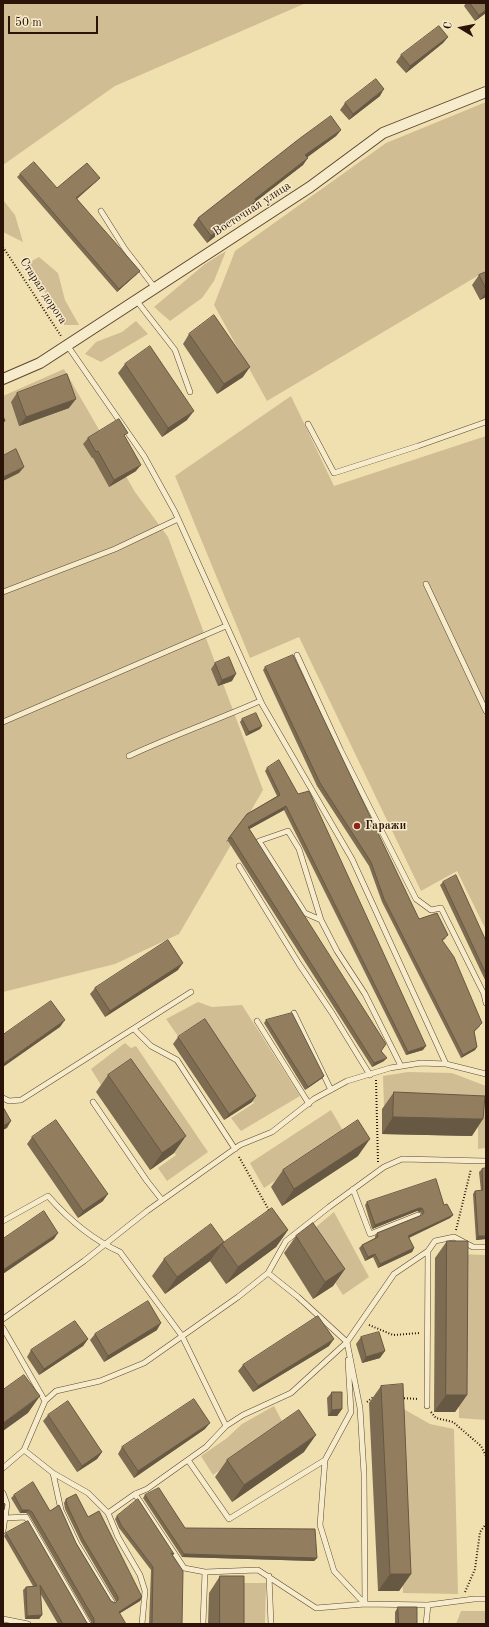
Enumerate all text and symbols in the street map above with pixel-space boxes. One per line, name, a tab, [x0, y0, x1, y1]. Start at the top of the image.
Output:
scale bar	[10, 8, 100, 34]
north arrow	[441, 8, 481, 48]
text: 50 m	[15, 17, 42, 29]
text: С	[443, 21, 455, 30]
street label: Восточная улица	[210, 178, 294, 240]
street label: Старая дорога	[16, 255, 70, 327]
place label: Гаражи	[365, 819, 406, 833]
marker: Гаражи	[352, 821, 362, 831]

